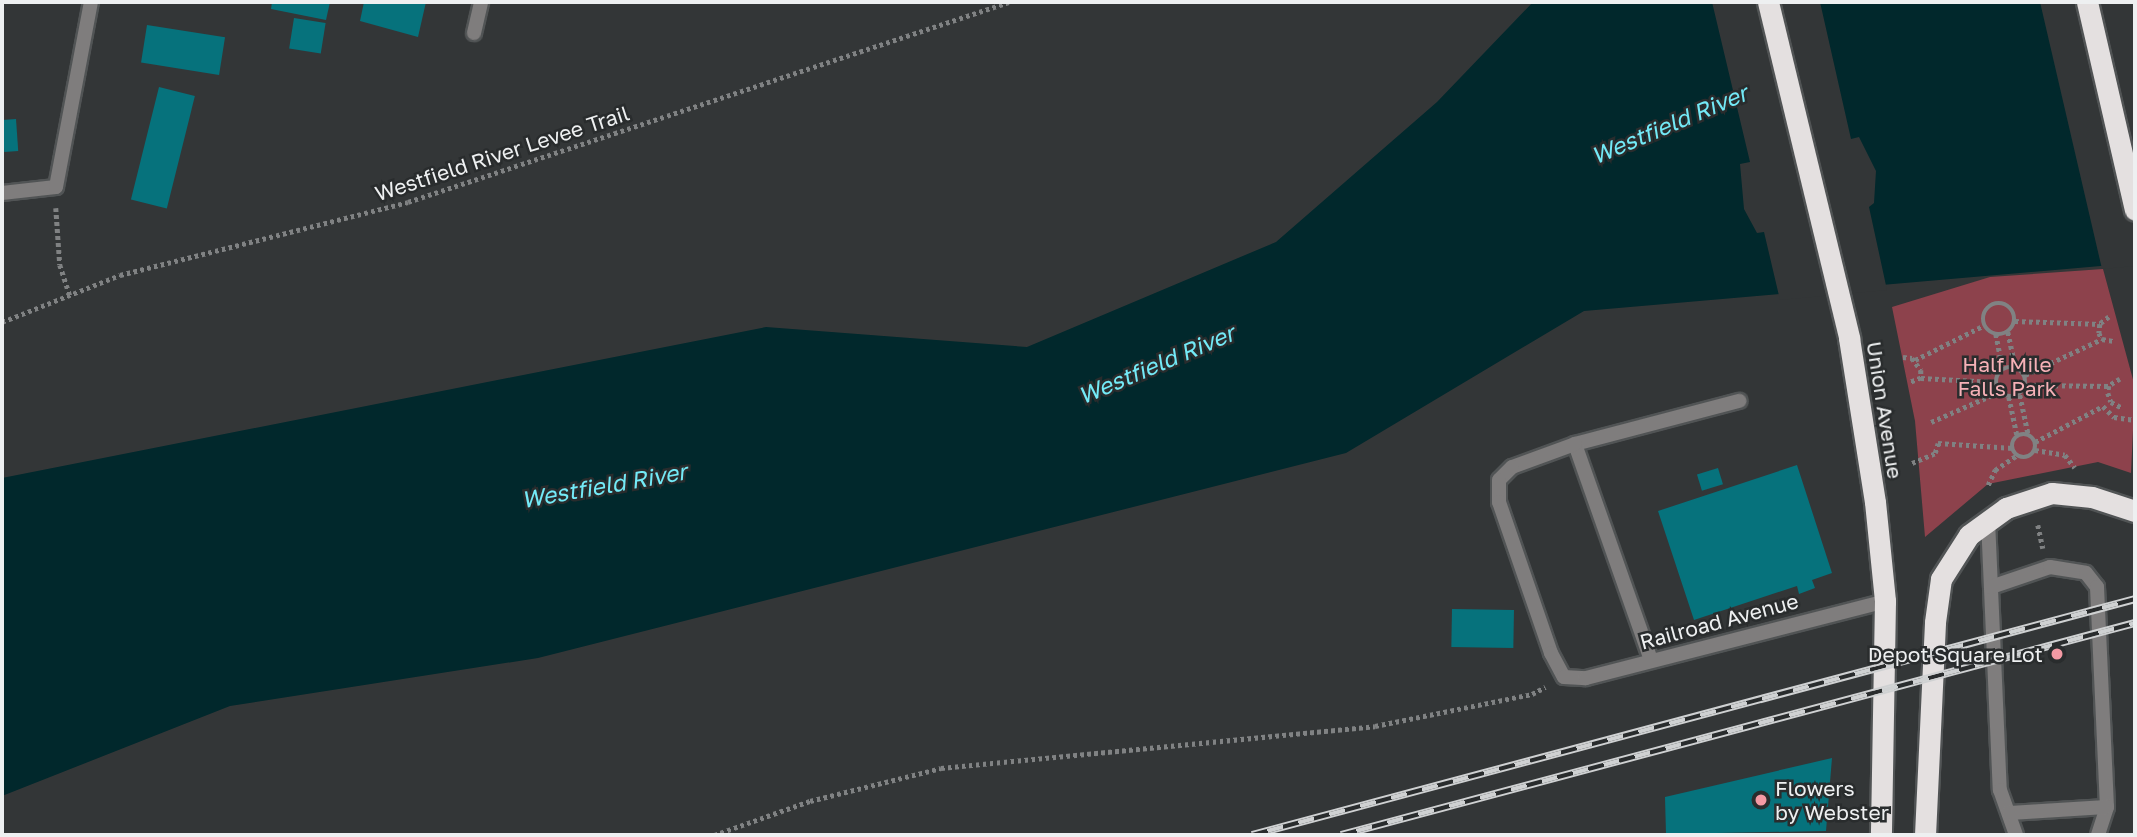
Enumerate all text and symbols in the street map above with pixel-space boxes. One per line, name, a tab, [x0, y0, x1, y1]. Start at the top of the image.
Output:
water label: Westfield River	[1587, 79, 1751, 169]
street label: Westfield River Levee Trail	[372, 100, 632, 206]
water label: Westfield River	[1074, 319, 1238, 409]
street label: Union Avenue	[1862, 339, 1908, 481]
park label: Half Mile Falls Park	[1957, 351, 2057, 401]
water label: Westfield River	[519, 457, 689, 513]
street label: Railroad Avenue	[1637, 588, 1801, 654]
place label: Depot Square Lot	[1868, 641, 2043, 667]
marker: Depot Square Lot	[2049, 646, 2065, 662]
place label: Flowers by Webster	[1775, 775, 1889, 825]
marker: Flowers by Webster	[1753, 792, 1769, 808]

